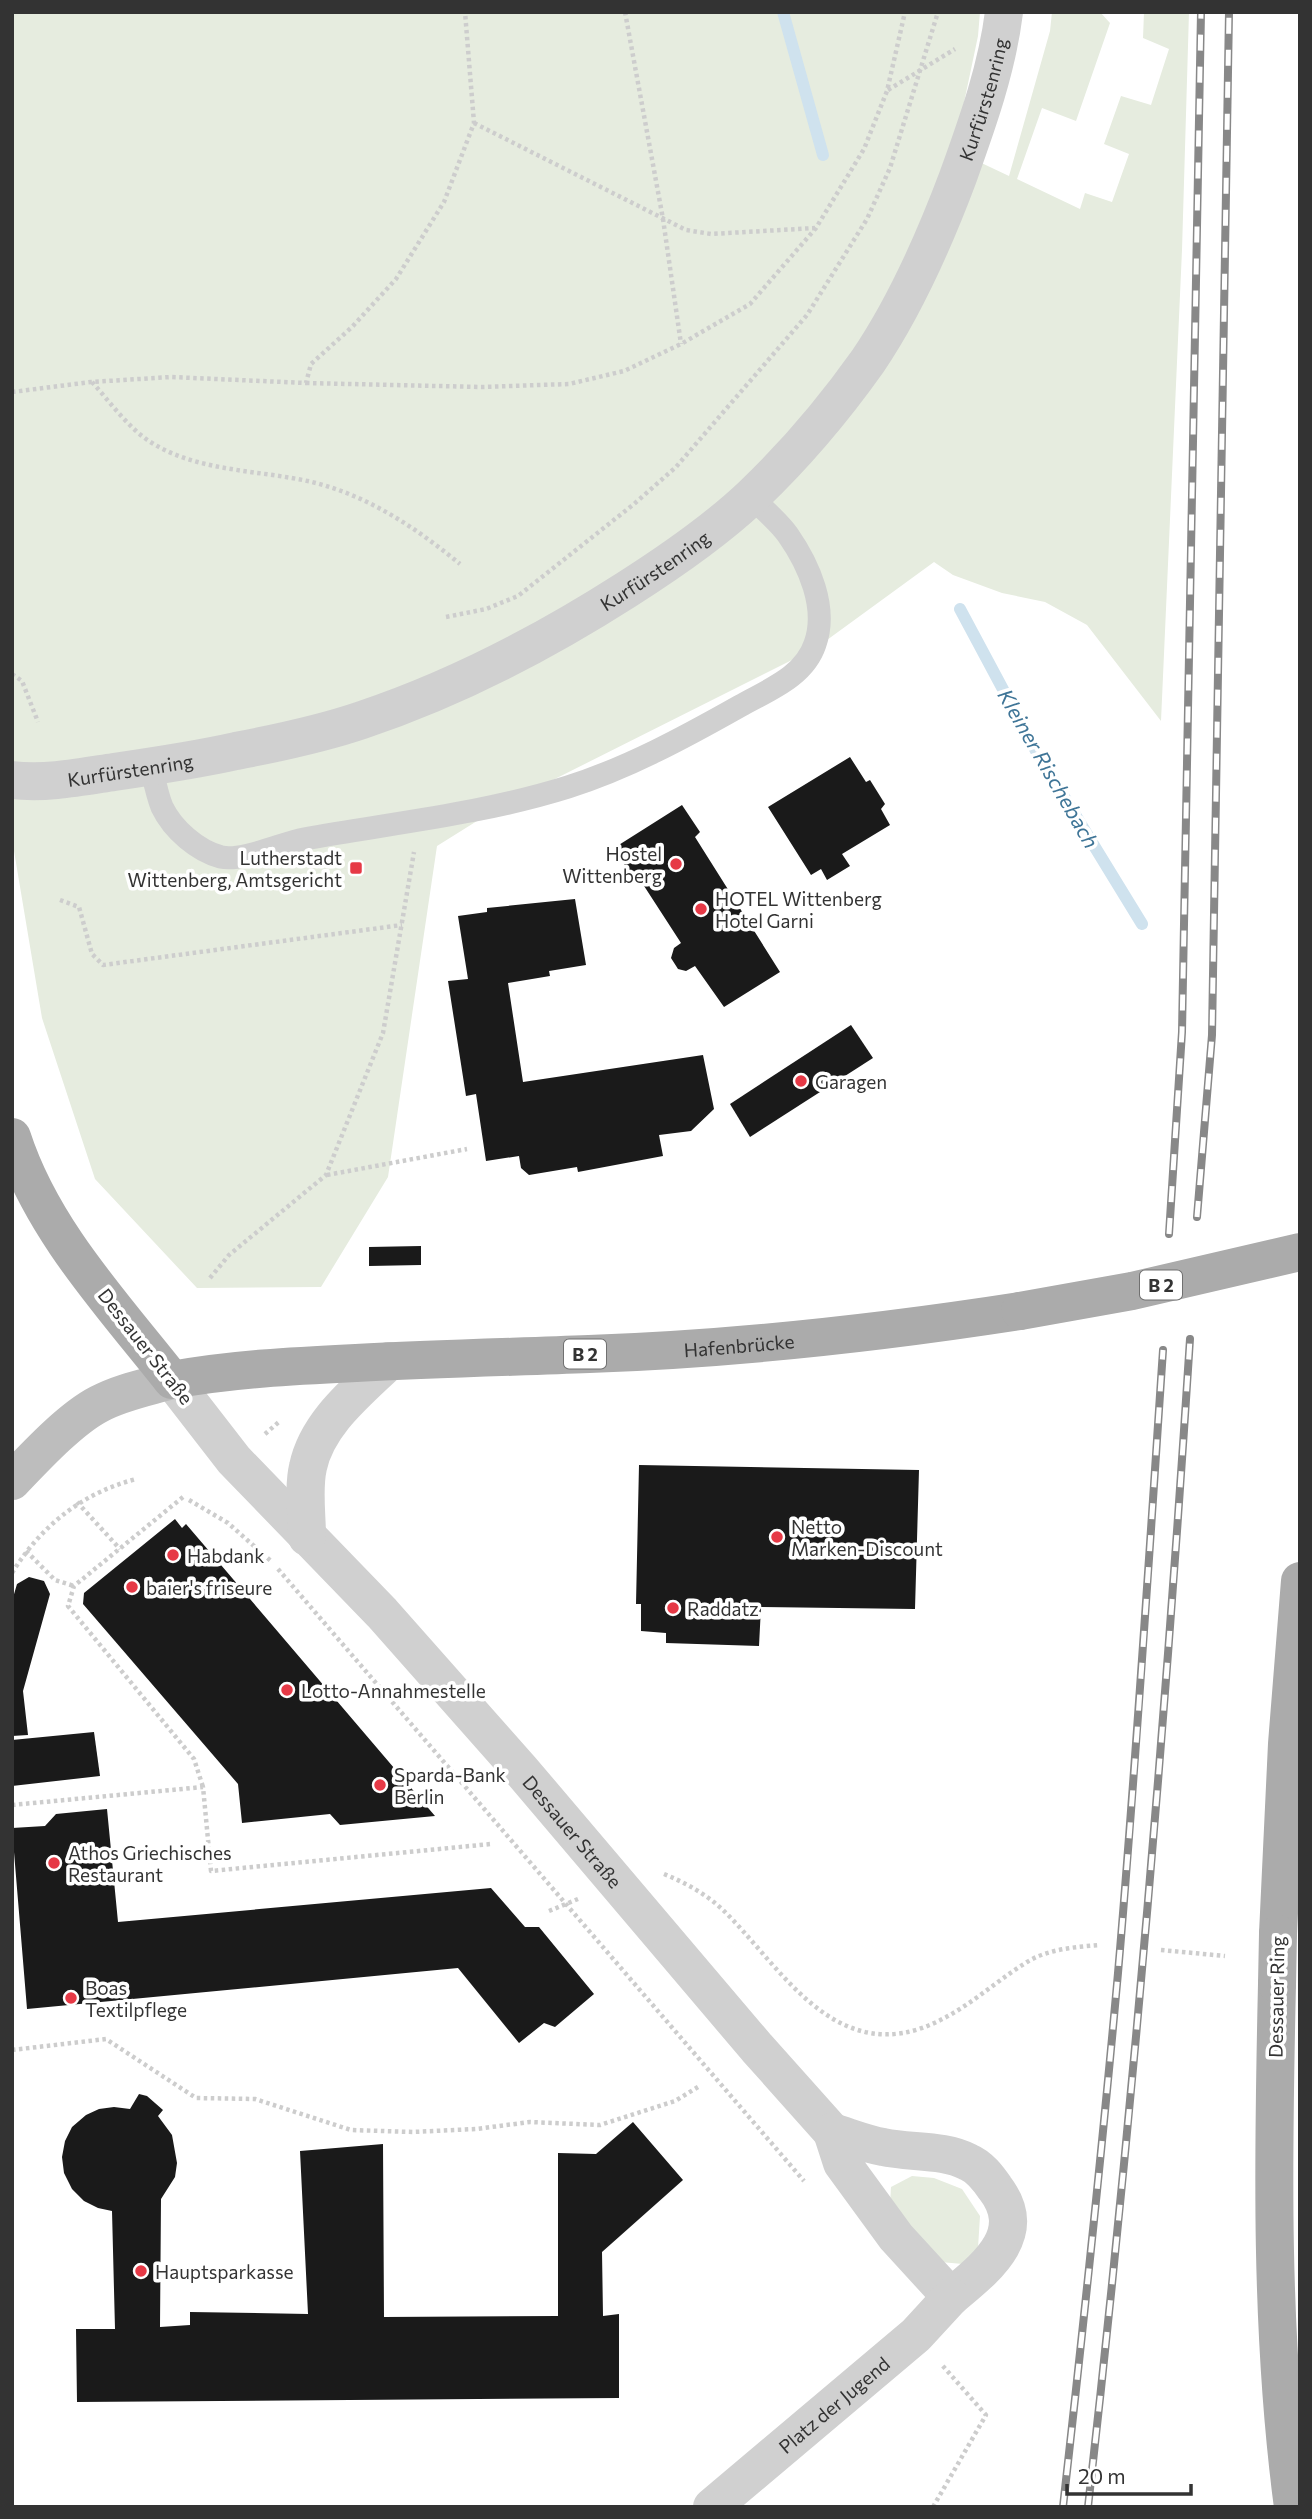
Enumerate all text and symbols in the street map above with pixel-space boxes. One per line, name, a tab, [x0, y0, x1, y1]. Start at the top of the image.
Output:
street label: Kurfürstenring	[953, 36, 1011, 164]
street label: Kurfürstenring	[596, 525, 714, 615]
water label: Kleiner Rischebach	[993, 684, 1105, 852]
street label: Kurfürstenring	[66, 748, 195, 790]
place label: Hostel Wittenberg	[562, 842, 662, 887]
place label: Lutherstadt Wittenberg, Amtsgericht	[127, 846, 342, 891]
marker: Hostel Wittenberg	[668, 856, 684, 872]
marker: Lutherstadt Wittenberg, Amtsgericht	[348, 860, 364, 876]
place label: HOTEL Wittenberg Hotel Garni	[715, 887, 882, 932]
marker: HOTEL Wittenberg Hotel Garni	[693, 901, 709, 917]
place label: Garagen	[815, 1070, 887, 1093]
marker: Garagen	[793, 1073, 809, 1089]
road number: B 2	[1140, 1270, 1182, 1300]
street label: Dessauer Straße	[94, 1283, 198, 1409]
street label: Hafenbrücke	[683, 1329, 795, 1361]
road number: B 2	[564, 1339, 606, 1368]
place label: Netto Marken-Discount	[791, 1515, 943, 1560]
marker: Netto Marken-Discount	[769, 1529, 785, 1545]
place label: Habdank	[187, 1544, 265, 1567]
marker: Habdank	[165, 1547, 181, 1563]
place label: baier's friseure	[146, 1576, 272, 1599]
marker: baier's friseure	[124, 1579, 140, 1595]
place label: Raddatz	[687, 1597, 759, 1620]
marker: Raddatz	[665, 1600, 681, 1616]
place label: Lotto-Annahmestelle	[301, 1679, 486, 1702]
marker: Lotto-Annahmestelle	[279, 1682, 295, 1698]
place label: Sparda-Bank Berlin	[394, 1763, 506, 1808]
street label: Dessauer Straße	[519, 1770, 627, 1892]
marker: Sparda-Bank Berlin	[372, 1777, 388, 1793]
place label: Athos Griechisches Restaurant	[68, 1841, 232, 1886]
marker: Athos Griechisches Restaurant	[46, 1855, 62, 1871]
street label: Dessauer Ring	[1263, 1936, 1289, 2058]
place label: Boas Textilpflege	[85, 1976, 187, 2021]
marker: Boas Textilpflege	[63, 1990, 79, 2006]
place label: Hauptsparkasse	[155, 2260, 294, 2283]
marker: Hauptsparkasse	[133, 2263, 149, 2279]
street label: Platz der Jugend	[773, 2351, 894, 2458]
scale bar	[1067, 2452, 1191, 2496]
text: 20 m	[1078, 2463, 1126, 2488]

